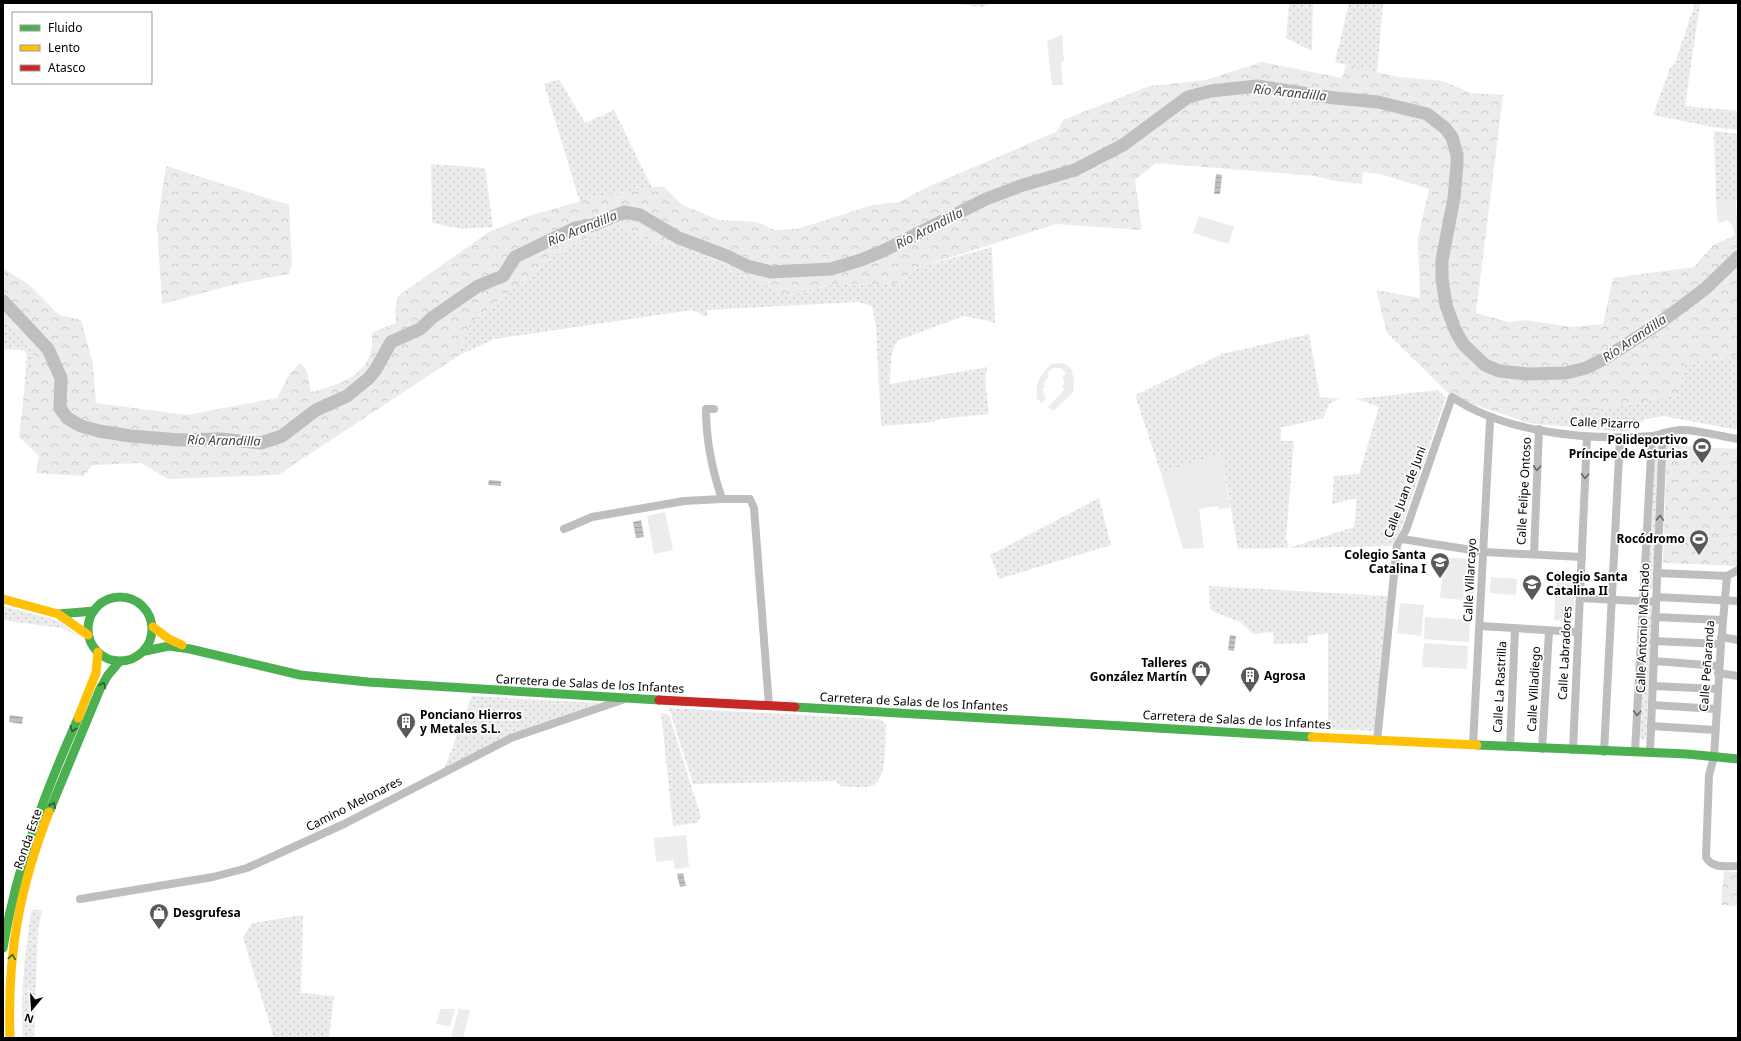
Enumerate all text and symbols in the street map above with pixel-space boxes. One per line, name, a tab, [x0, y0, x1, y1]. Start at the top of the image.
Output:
legend	[12, 12, 152, 84]
text: Fluido	[48, 19, 82, 36]
text: Lento	[48, 39, 80, 56]
text: Atasco	[48, 59, 86, 76]
water label: Río Arandilla	[1252, 79, 1328, 105]
water label: Río Arandilla	[892, 203, 966, 253]
water label: Río Arandilla	[545, 206, 620, 250]
water label: Río Arandilla	[1598, 310, 1670, 366]
street label: Calle Pizarro	[1570, 413, 1640, 432]
water label: Río Arandilla	[187, 430, 262, 450]
place label: Polideportivo Príncipe de Asturias	[1569, 431, 1688, 462]
street label: Calle Felipe Ontoso	[1512, 436, 1535, 545]
sports icon: Polideportivo Príncipe de Asturias	[1691, 436, 1713, 464]
street label: Calle Juan de Juni	[1379, 444, 1430, 540]
one-way arrow	[1533, 465, 1542, 471]
one-way arrow	[1581, 473, 1590, 479]
one-way arrow	[1655, 515, 1664, 521]
sports icon: Rocódromo	[1688, 528, 1710, 556]
place label: Rocódromo	[1617, 530, 1685, 547]
street label: Calle Villarcayo	[1459, 537, 1480, 622]
place label: Colegio Santa Catalina I	[1344, 546, 1426, 577]
school or university icon: Colegio Santa Catalina I	[1429, 551, 1451, 579]
street label: Calle Antonio Machado	[1632, 563, 1653, 693]
place label: Colegio Santa Catalina II	[1546, 568, 1628, 599]
school or university icon: Colegio Santa Catalina II	[1521, 573, 1543, 601]
street label: Calle Labradores	[1554, 605, 1575, 700]
street label: Calle Peñaranda	[1695, 620, 1718, 712]
street label: Calle La Rastrilla	[1489, 641, 1510, 733]
street label: Calle Villadiego	[1523, 646, 1544, 732]
place label: Talleres González Martín	[1090, 654, 1187, 685]
shop icon: Talleres González Martín	[1190, 659, 1212, 687]
building icon: Agrosa	[1239, 665, 1261, 693]
place label: Agrosa	[1264, 667, 1306, 684]
street label: Carretera de Salas de los Infantes	[495, 670, 685, 697]
one-way arrow	[98, 682, 105, 689]
street label: Carretera de Salas de los Infantes	[819, 688, 1009, 715]
place label: Ponciano Hierros y Metales S.L.	[420, 706, 522, 737]
street label: Carretera de Salas de los Infantes	[1142, 706, 1332, 733]
one-way arrow	[1632, 710, 1641, 716]
building icon: Ponciano Hierros y Metales S.L.	[395, 711, 417, 739]
one-way arrow	[70, 724, 78, 732]
street label: Camino Melonares	[303, 772, 405, 835]
one-way arrow	[48, 802, 56, 809]
street label: Ronda Este	[9, 806, 46, 871]
shop icon: Desgrufesa	[148, 902, 170, 930]
place label: Desgrufesa	[173, 904, 241, 921]
one-way arrow	[7, 954, 16, 960]
north arrow	[12, 989, 52, 1029]
text: N	[22, 1010, 35, 1028]

